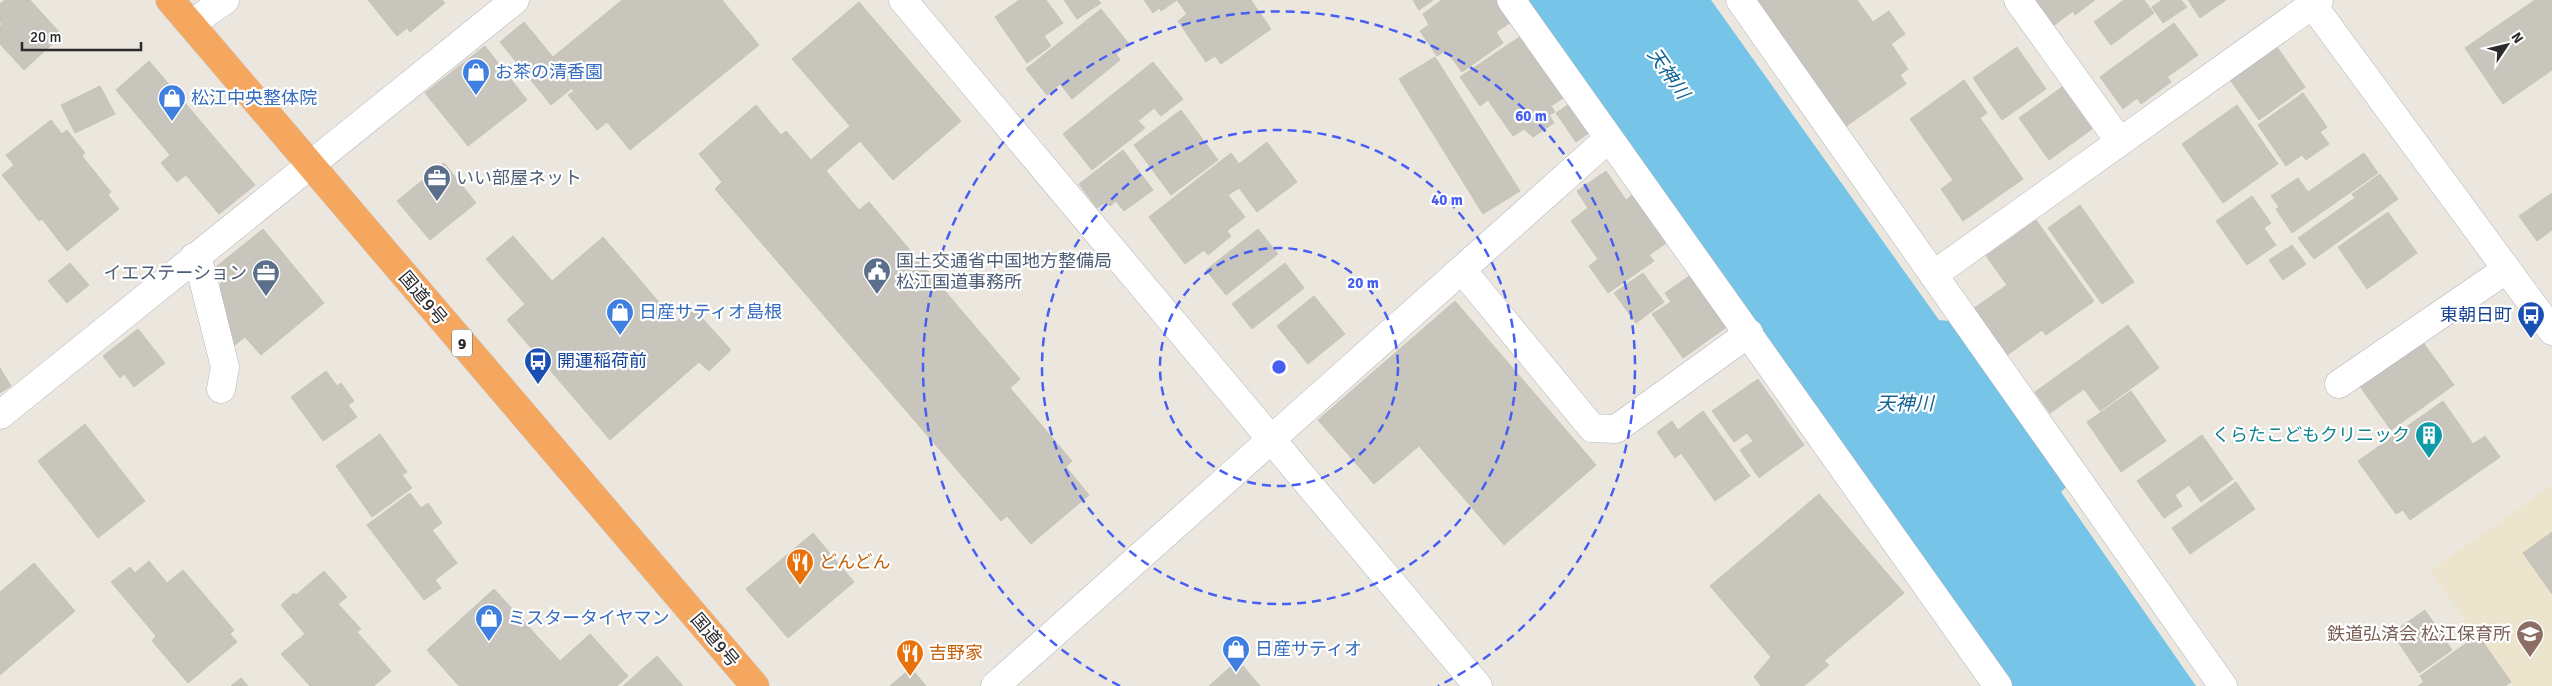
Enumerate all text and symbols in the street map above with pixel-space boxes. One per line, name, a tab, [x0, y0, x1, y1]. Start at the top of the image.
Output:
scale bar	[22, 20, 141, 52]
north arrow	[2482, 20, 2532, 70]
text: 20 m	[30, 28, 61, 46]
text: N	[2507, 29, 2527, 47]
water label: 天神川	[1642, 43, 1696, 105]
shop icon: お茶の清香園	[461, 57, 491, 96]
place label: お茶の清香園	[495, 61, 603, 83]
shop icon: 松江中央整体院	[157, 83, 187, 122]
place label: 松江中央整体院	[191, 87, 317, 109]
text: 60 m	[1515, 107, 1547, 125]
office icon: いい部屋ネット	[422, 163, 452, 202]
place label: いい部屋ネット	[456, 167, 582, 189]
text: 40 m	[1431, 191, 1463, 209]
place label: 国土交通省中国地方整備局 松江国道事務所	[896, 250, 1112, 293]
public building icon: 国土交通省中国地方整備局 松江国道事務所	[862, 256, 892, 295]
office icon: イエステーション	[251, 258, 281, 297]
place label: イエステーション	[104, 262, 247, 284]
street label: 国道9号	[394, 267, 452, 329]
text: 20 m	[1347, 274, 1379, 292]
shop icon: 日産サティオ島根	[605, 297, 635, 336]
bus stop icon: 東朝日町	[2516, 300, 2546, 339]
place label: 日産サティオ島根	[639, 301, 782, 323]
place label: 東朝日町	[2440, 304, 2512, 326]
road number: 9	[452, 329, 472, 356]
bus stop icon: 開運稲荷前	[523, 346, 553, 385]
place label: 開運稲荷前	[557, 350, 647, 372]
centre of rings	[1270, 358, 1288, 376]
water label: 天神川	[1876, 392, 1935, 416]
building icon: くらたこどもクリニック	[2414, 420, 2444, 459]
place label: くらたこどもクリニック	[2212, 424, 2410, 446]
restaurant icon: どんどん	[785, 547, 815, 586]
place label: どんどん	[819, 551, 890, 573]
shop icon: ミスタータイヤマン	[474, 603, 504, 642]
place label: ミスタータイヤマン	[508, 607, 669, 629]
street label: 国道9号	[686, 609, 744, 671]
school or university icon: 鉄道弘済会 松江保育所	[2515, 619, 2545, 658]
place label: 鉄道弘済会 松江保育所	[2327, 623, 2511, 645]
shop icon: 日産サティオ	[1221, 634, 1251, 673]
restaurant icon: 吉野家	[895, 638, 925, 677]
place label: 日産サティオ	[1255, 638, 1362, 660]
place label: 吉野家	[929, 642, 983, 664]

